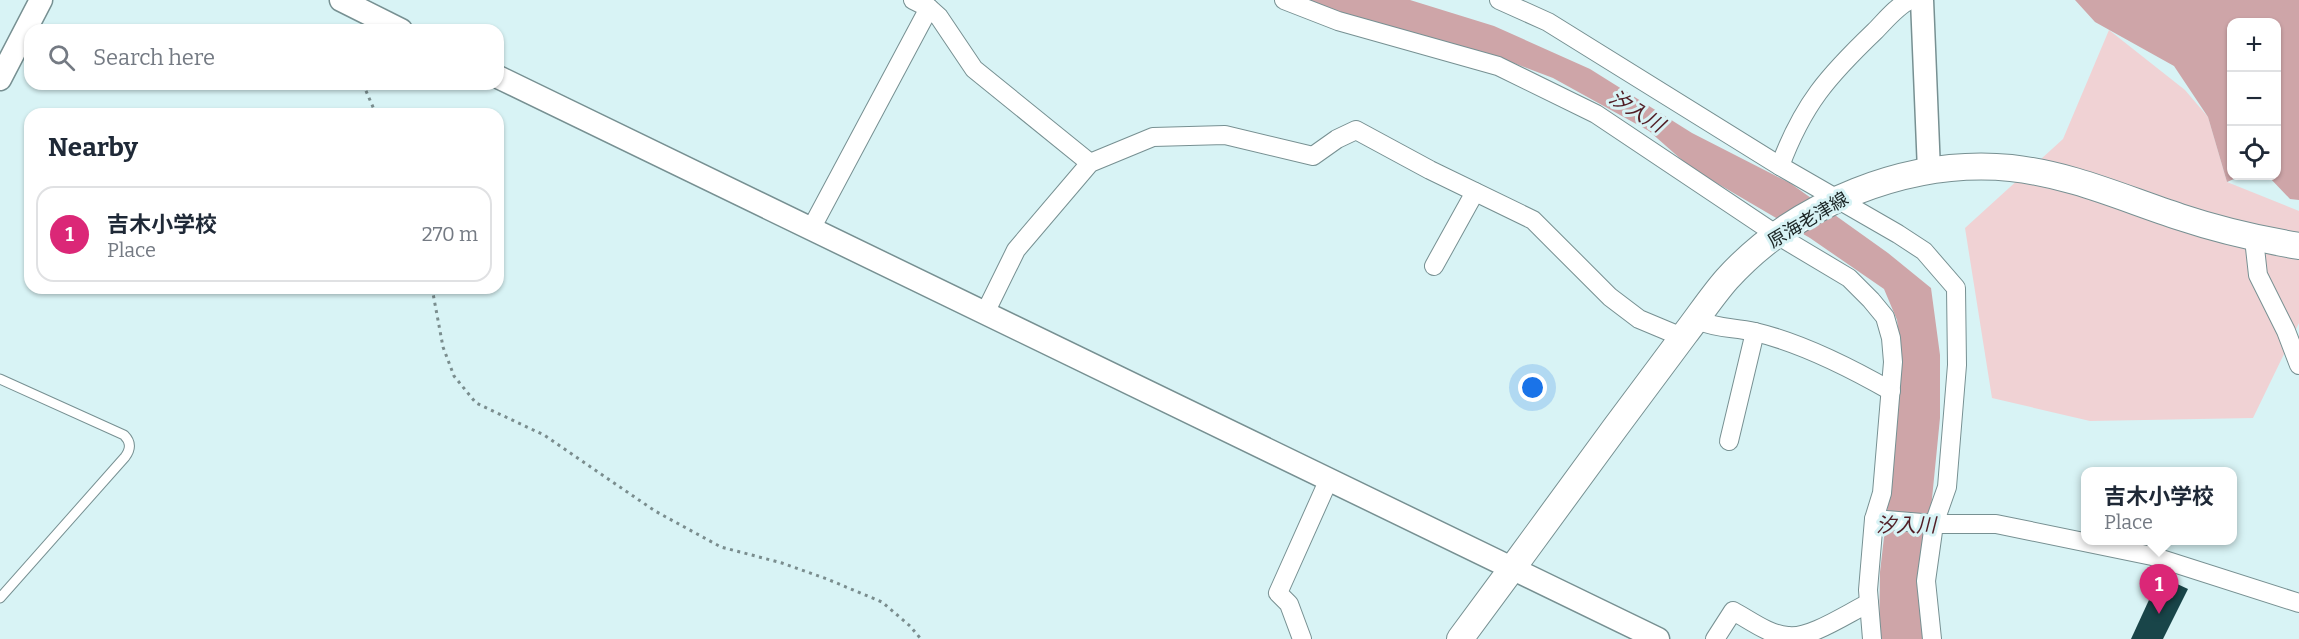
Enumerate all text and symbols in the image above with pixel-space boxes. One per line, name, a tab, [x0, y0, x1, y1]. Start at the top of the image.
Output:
map controls	[2227, 18, 2281, 180]
button: +	[2227, 18, 2281, 72]
search box	[24, 24, 504, 90]
icon: search	[45, 41, 78, 74]
text: Search here	[93, 44, 215, 71]
button: −	[2227, 72, 2281, 126]
water label: 汐入川	[1605, 85, 1670, 138]
button: locate	[2227, 126, 2281, 180]
text: Nearby	[48, 132, 138, 163]
street label: 原海老津線	[1764, 187, 1852, 253]
text: 吉木小学校	[107, 211, 217, 238]
text: 1	[65, 222, 74, 246]
text: 270 m	[422, 222, 478, 246]
text: Place	[107, 238, 156, 262]
your location	[1518, 373, 1547, 402]
popup	[2081, 467, 2237, 545]
text: 吉木小学校	[2104, 483, 2214, 510]
text: Place	[2104, 510, 2153, 534]
water label: 汐入川	[1876, 513, 1938, 537]
pin: 1	[2140, 564, 2178, 614]

